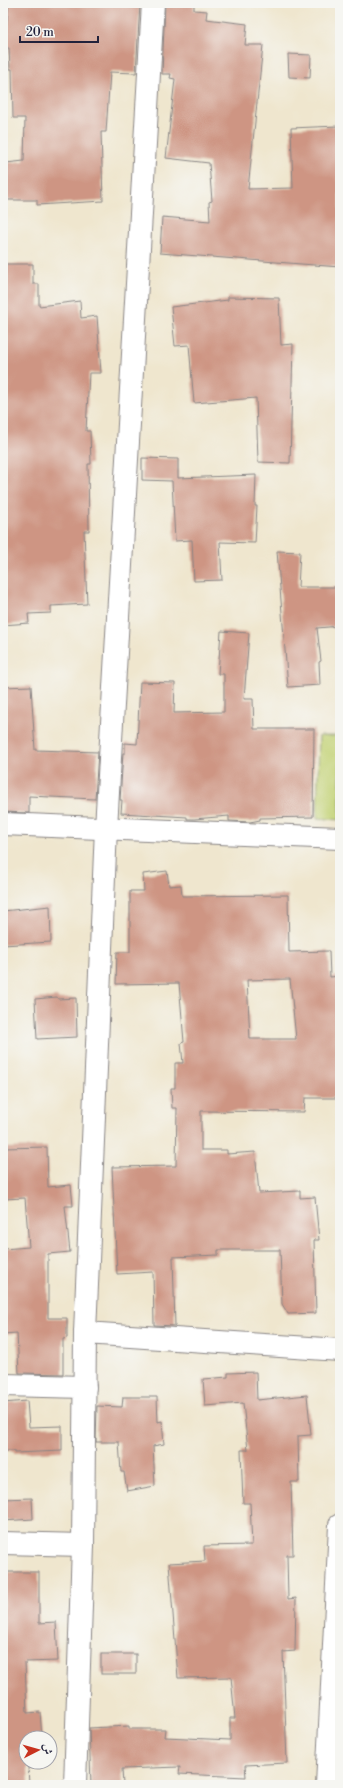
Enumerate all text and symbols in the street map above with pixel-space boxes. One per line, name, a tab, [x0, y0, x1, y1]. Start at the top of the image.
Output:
scale bar	[20, 18, 98, 44]
text: 20 m	[26, 25, 54, 40]
north arrow	[18, 1730, 58, 1770]
text: ش	[39, 1743, 54, 1755]

